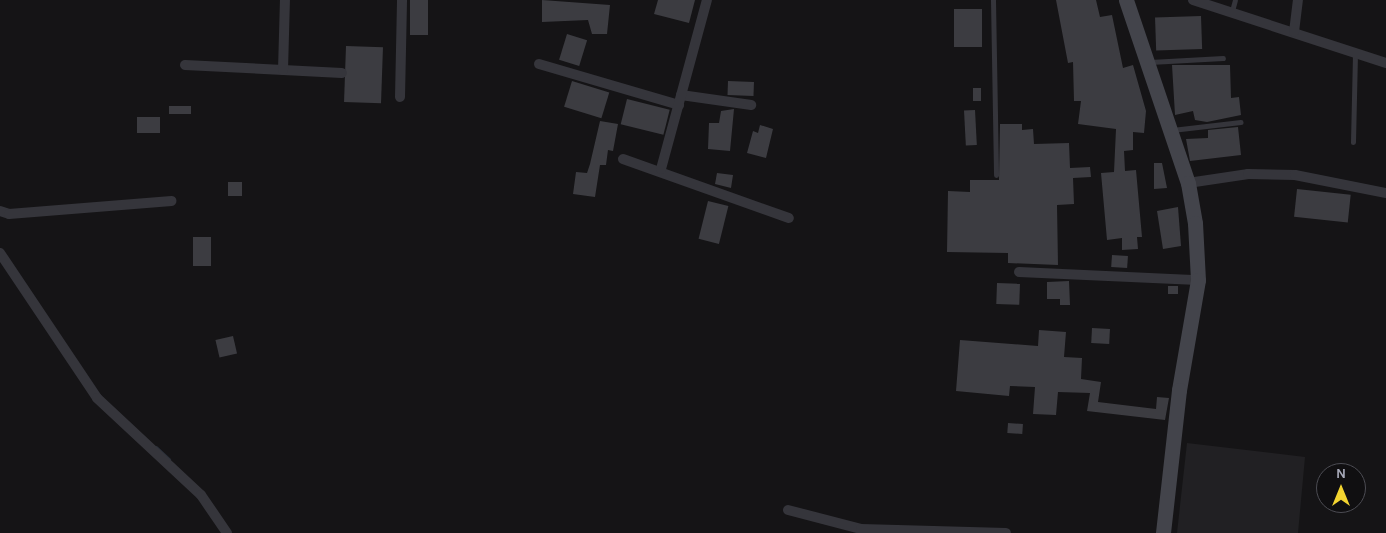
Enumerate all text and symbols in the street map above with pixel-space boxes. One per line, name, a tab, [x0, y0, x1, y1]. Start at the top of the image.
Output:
north arrow	[1316, 463, 1366, 513]
text: N	[1336, 465, 1346, 482]

